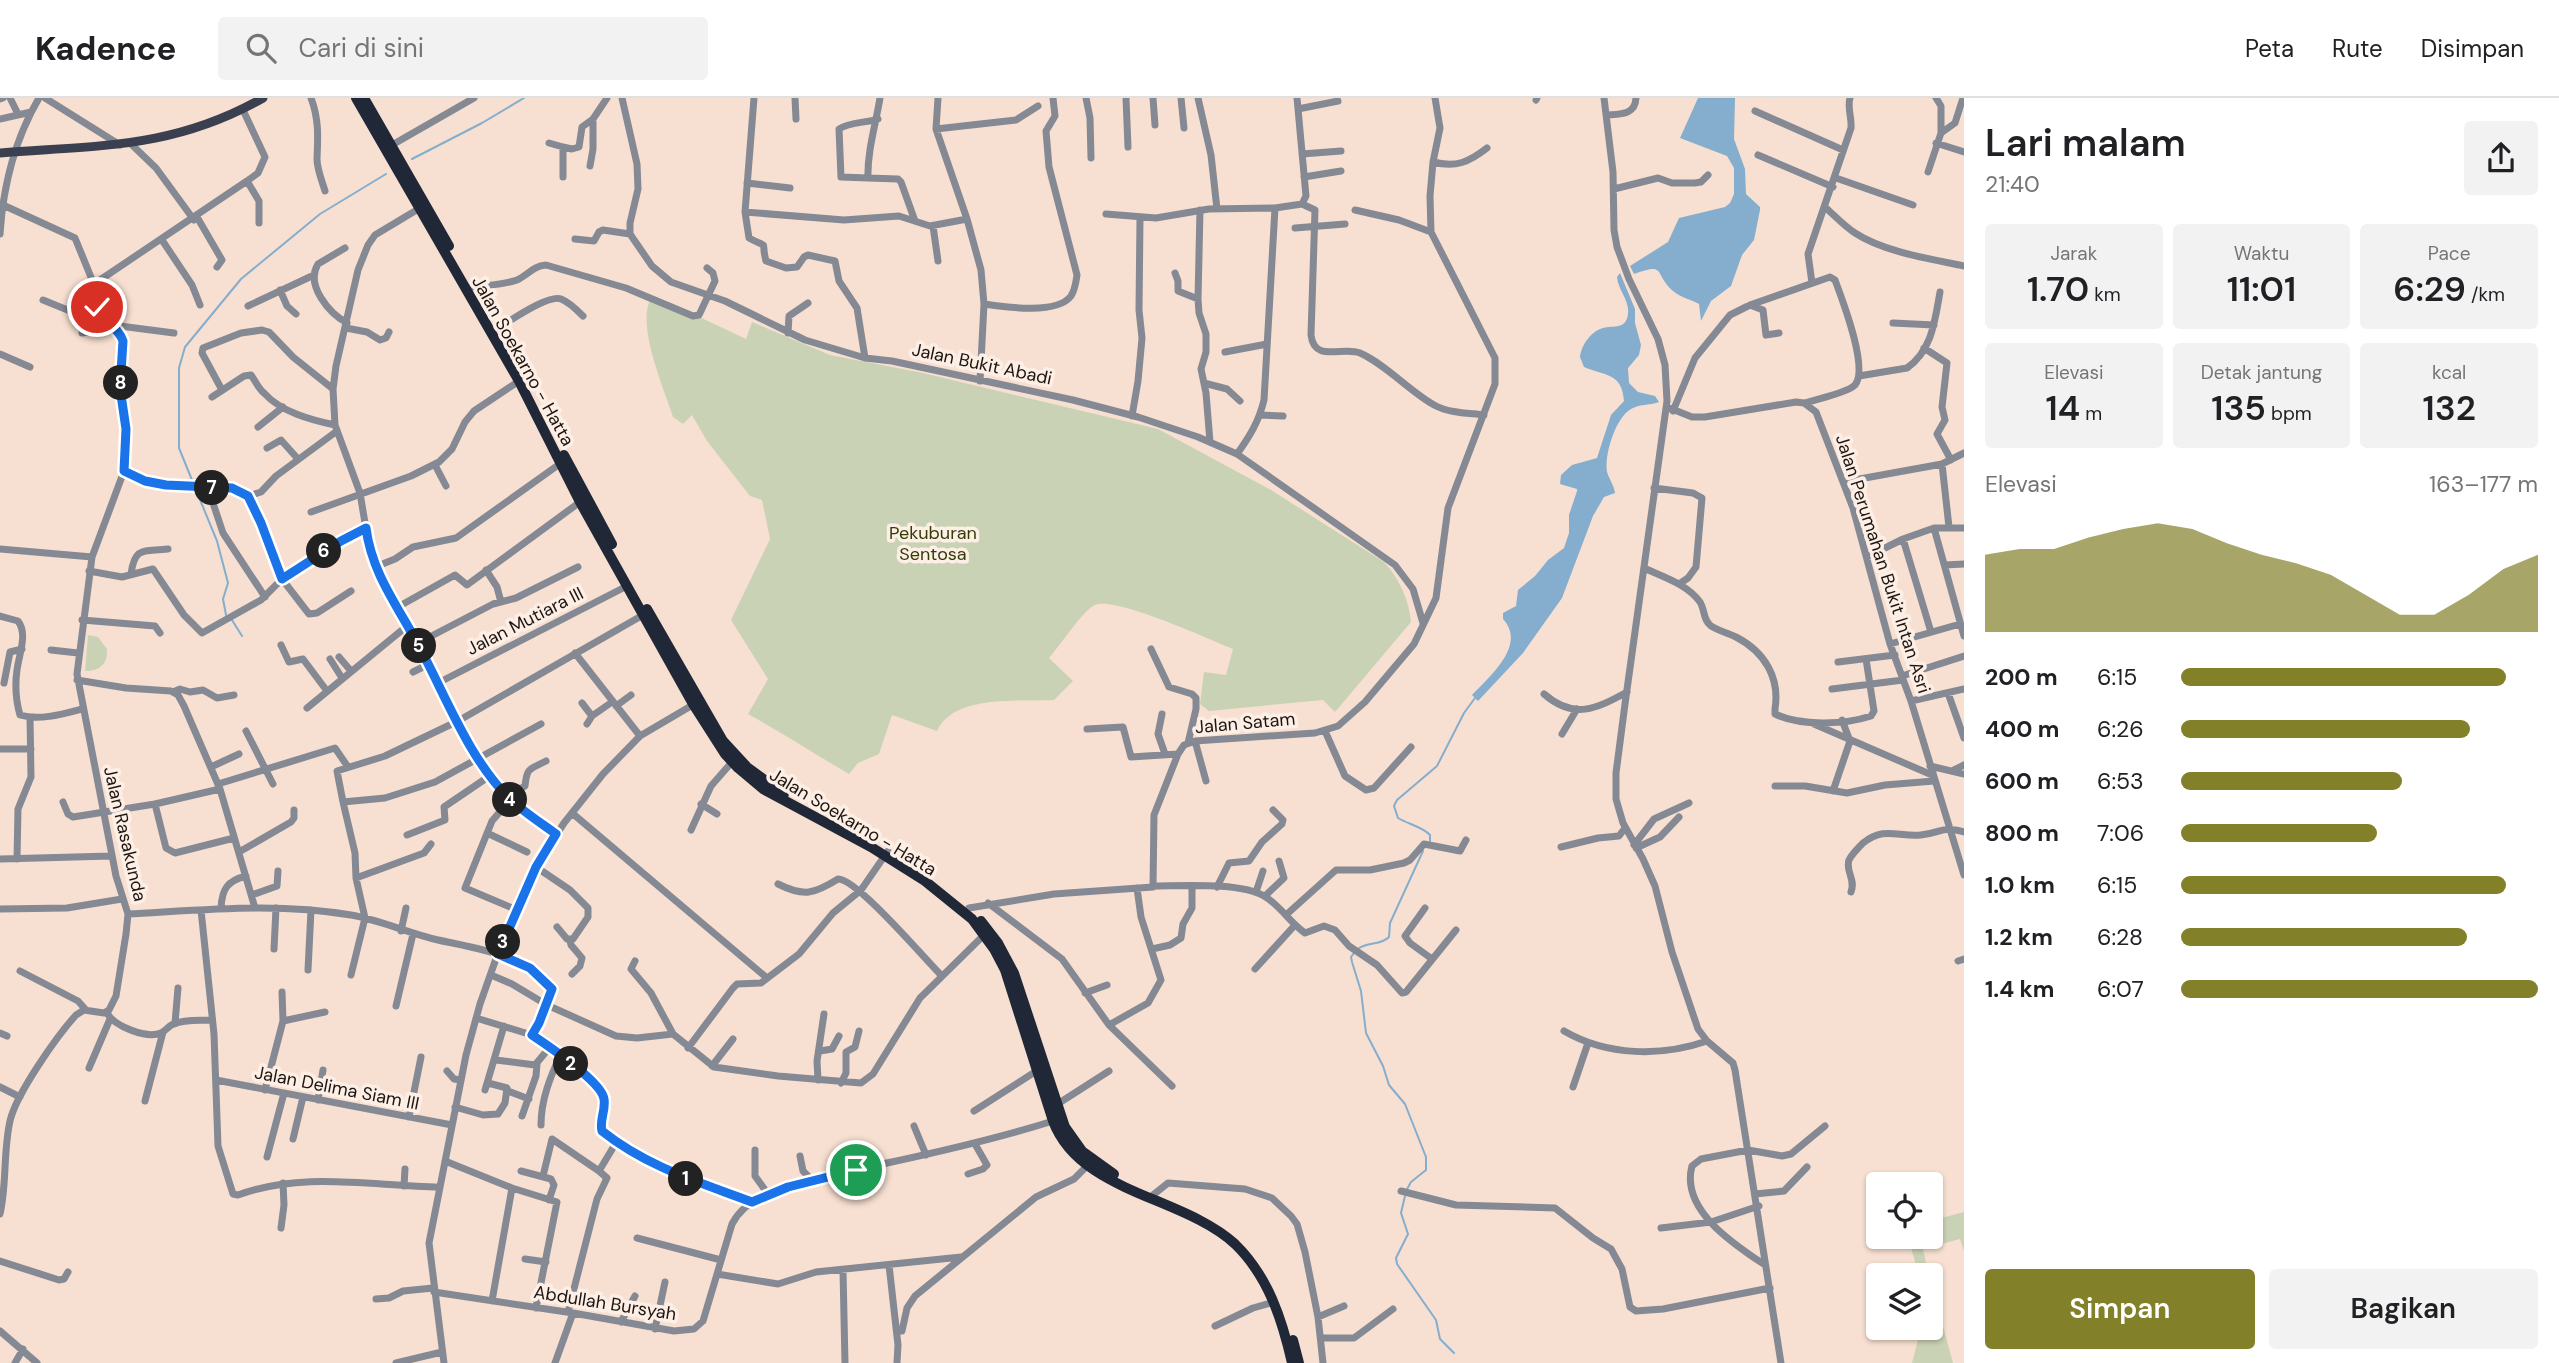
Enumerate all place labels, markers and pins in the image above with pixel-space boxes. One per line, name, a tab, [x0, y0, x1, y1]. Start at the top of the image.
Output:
pin	[67, 277, 127, 337]
pin: 8	[104, 366, 138, 400]
pin: 7	[194, 470, 230, 506]
pin: 6	[306, 533, 342, 568]
pin: 5	[402, 628, 436, 664]
pin: 4	[492, 782, 528, 818]
pin: 3	[486, 924, 520, 960]
pin: 2	[554, 1046, 588, 1082]
pin	[826, 1140, 886, 1200]
pin: 1	[668, 1162, 704, 1196]

